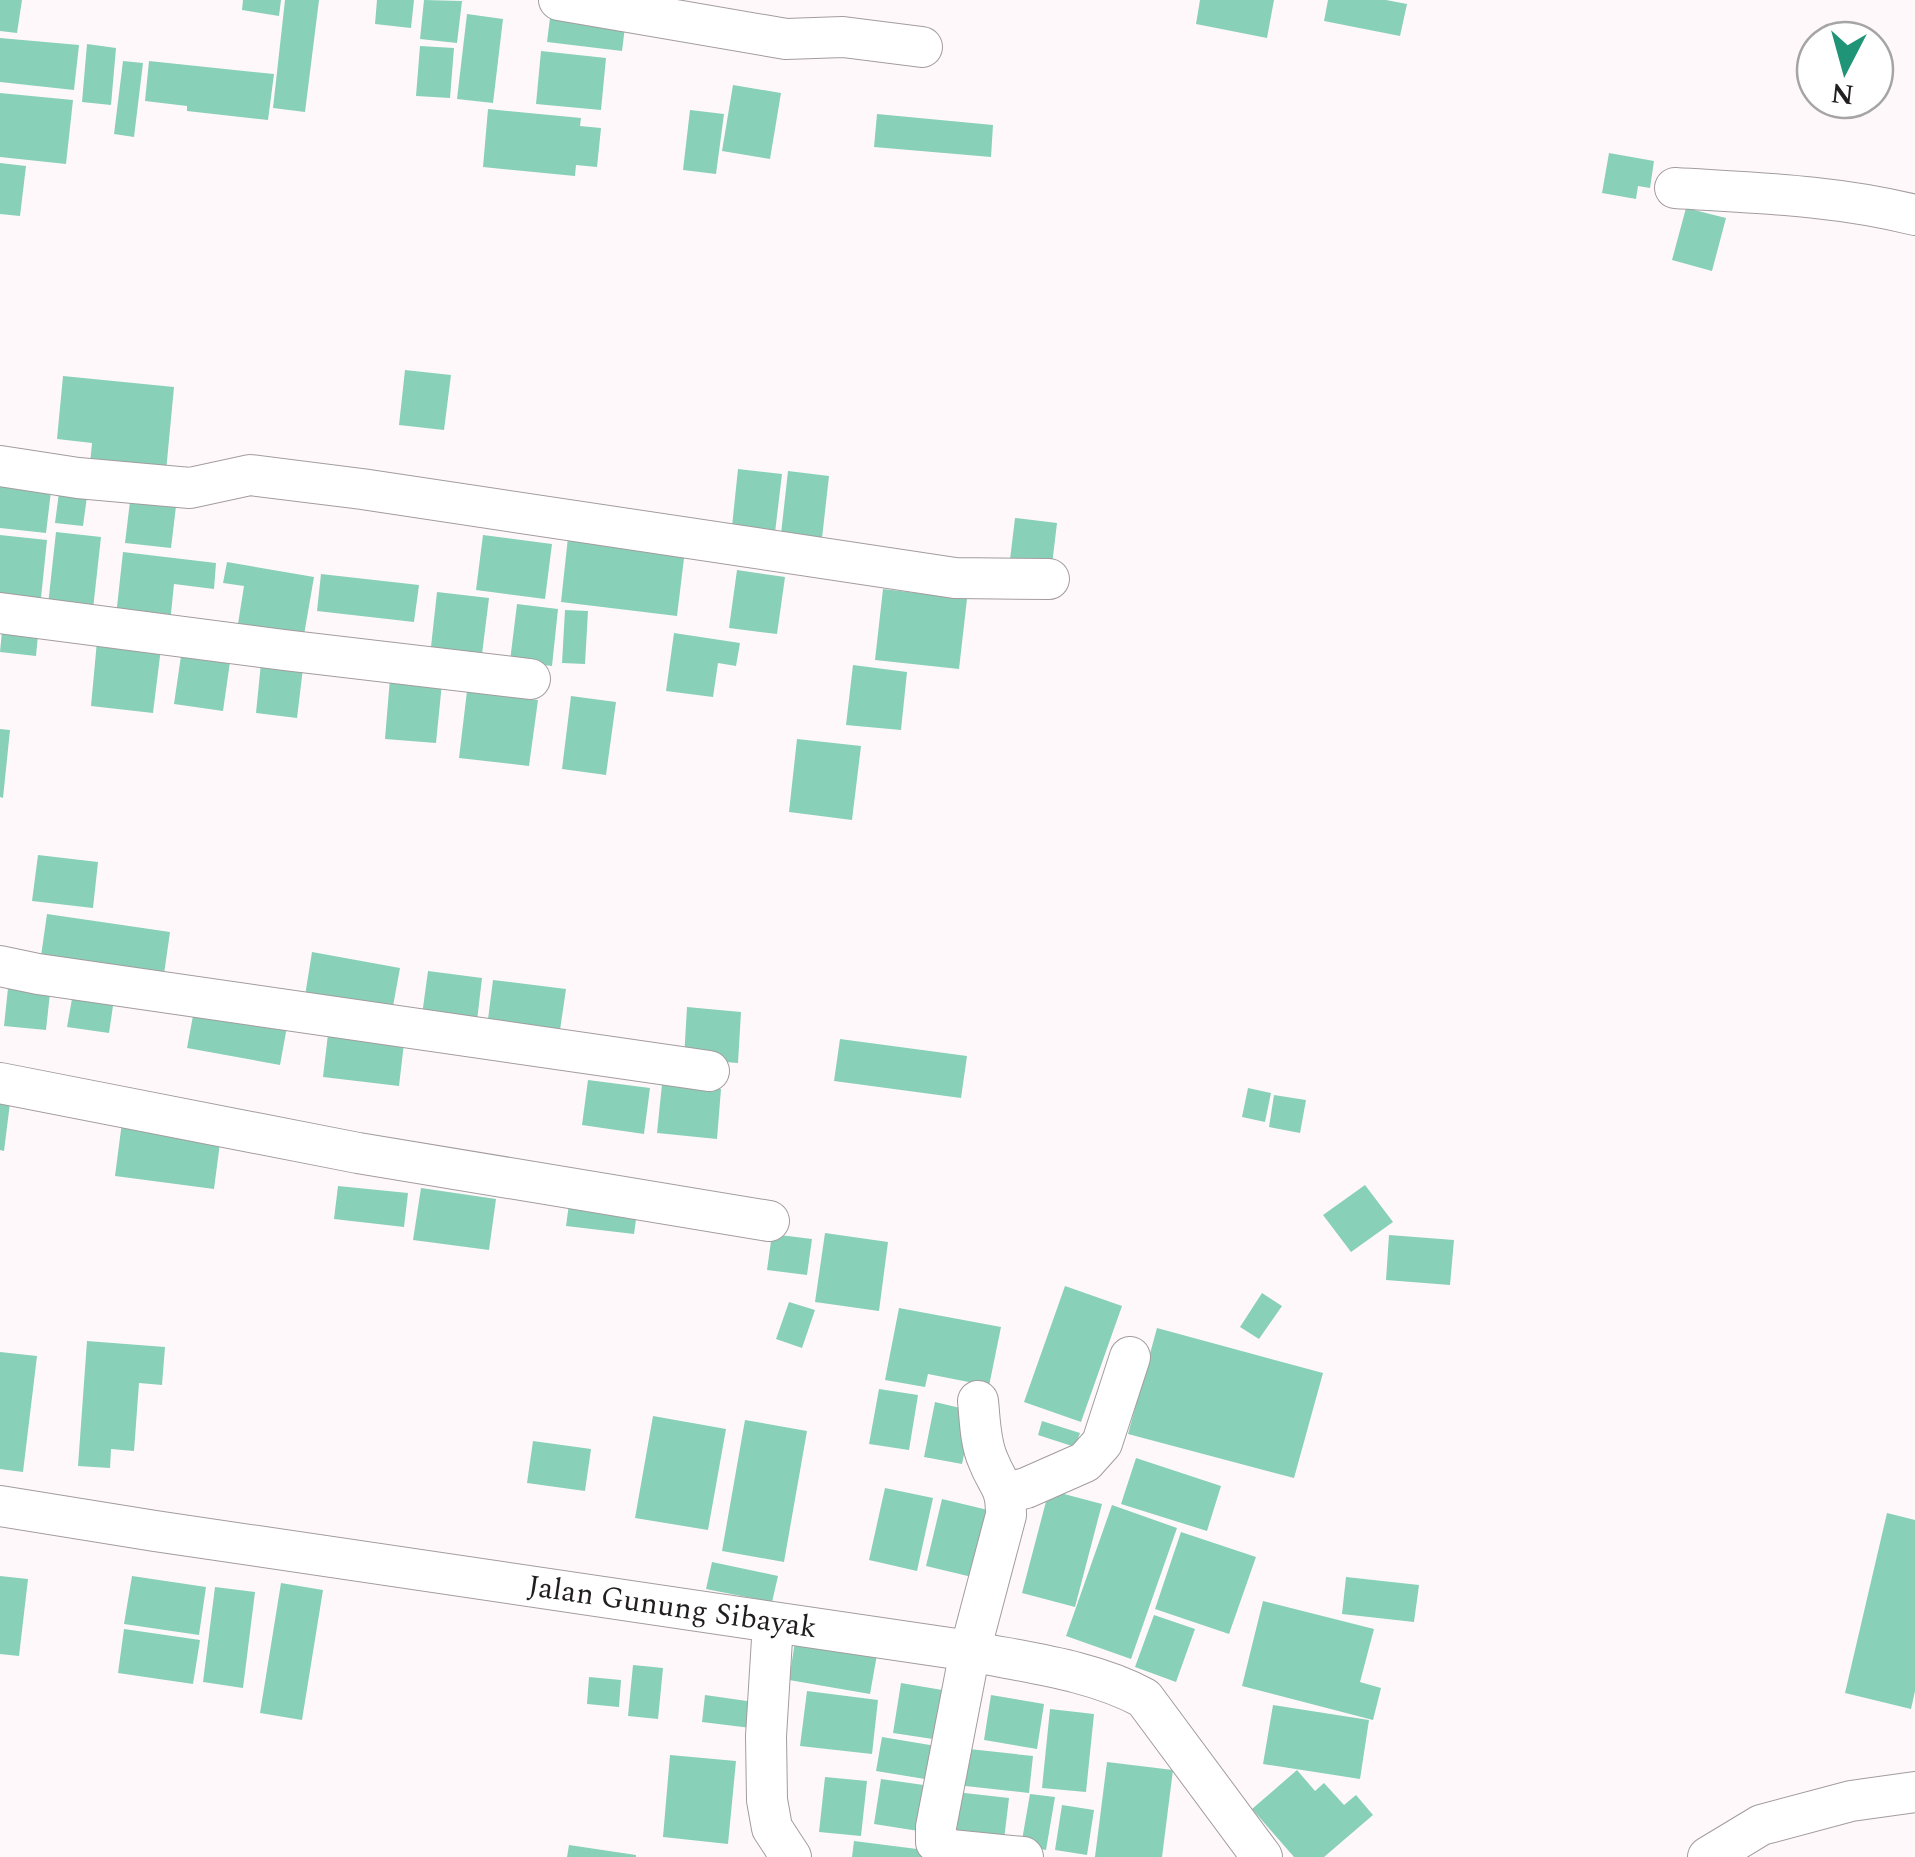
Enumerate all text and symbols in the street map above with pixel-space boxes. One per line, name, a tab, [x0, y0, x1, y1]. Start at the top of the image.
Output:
north arrow	[1795, 20, 1895, 120]
text: N	[1829, 71, 1856, 116]
street label: Jalan Gunung Sibayak	[525, 1563, 820, 1651]

